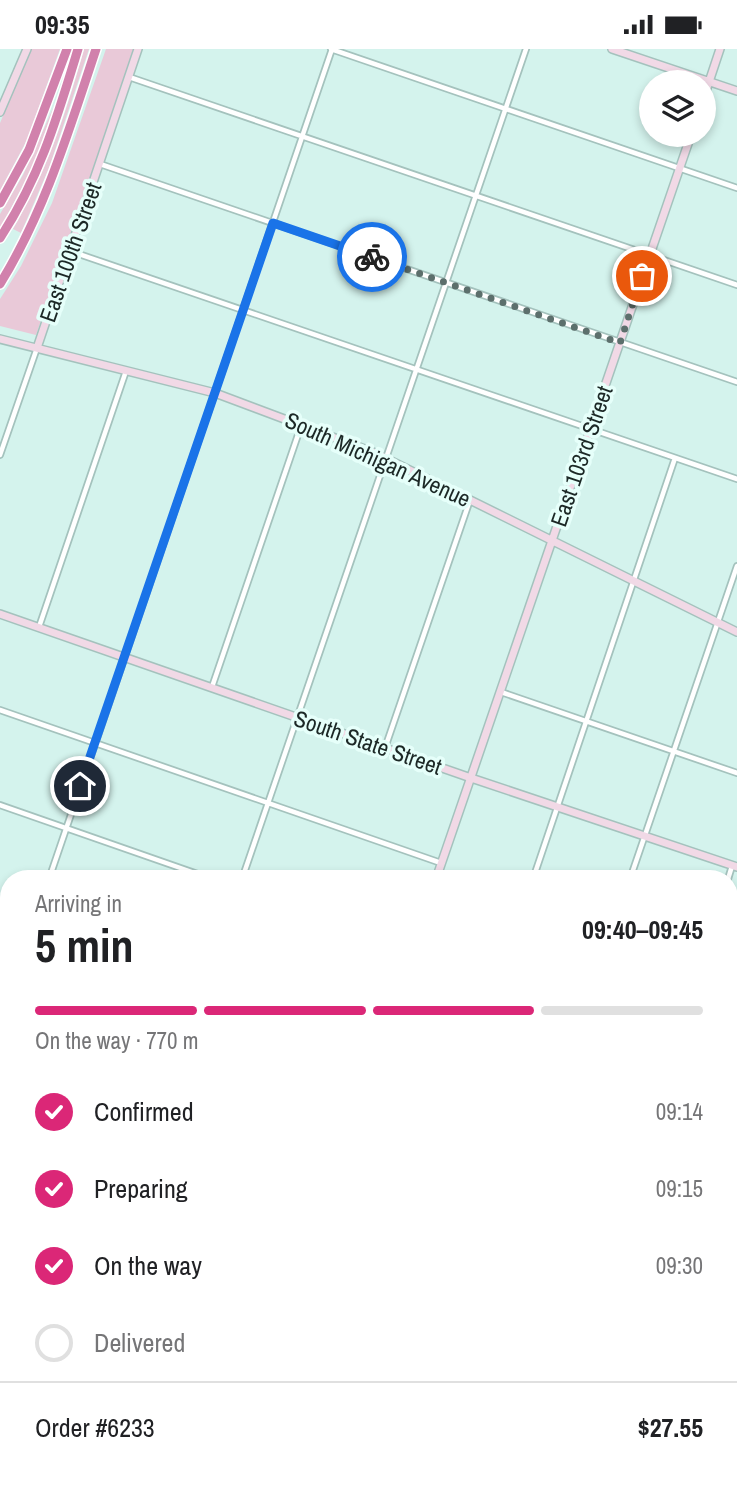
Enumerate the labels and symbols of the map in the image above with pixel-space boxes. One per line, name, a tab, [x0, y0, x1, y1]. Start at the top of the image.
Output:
street label: East 100th Street	[32, 178, 108, 326]
courier	[337, 222, 407, 292]
pin	[612, 246, 672, 306]
street label: East 103rd Street	[542, 382, 620, 530]
street label: South Michigan Avenue	[280, 404, 476, 514]
street label: South State Street	[290, 702, 446, 782]
pin	[50, 756, 110, 816]

